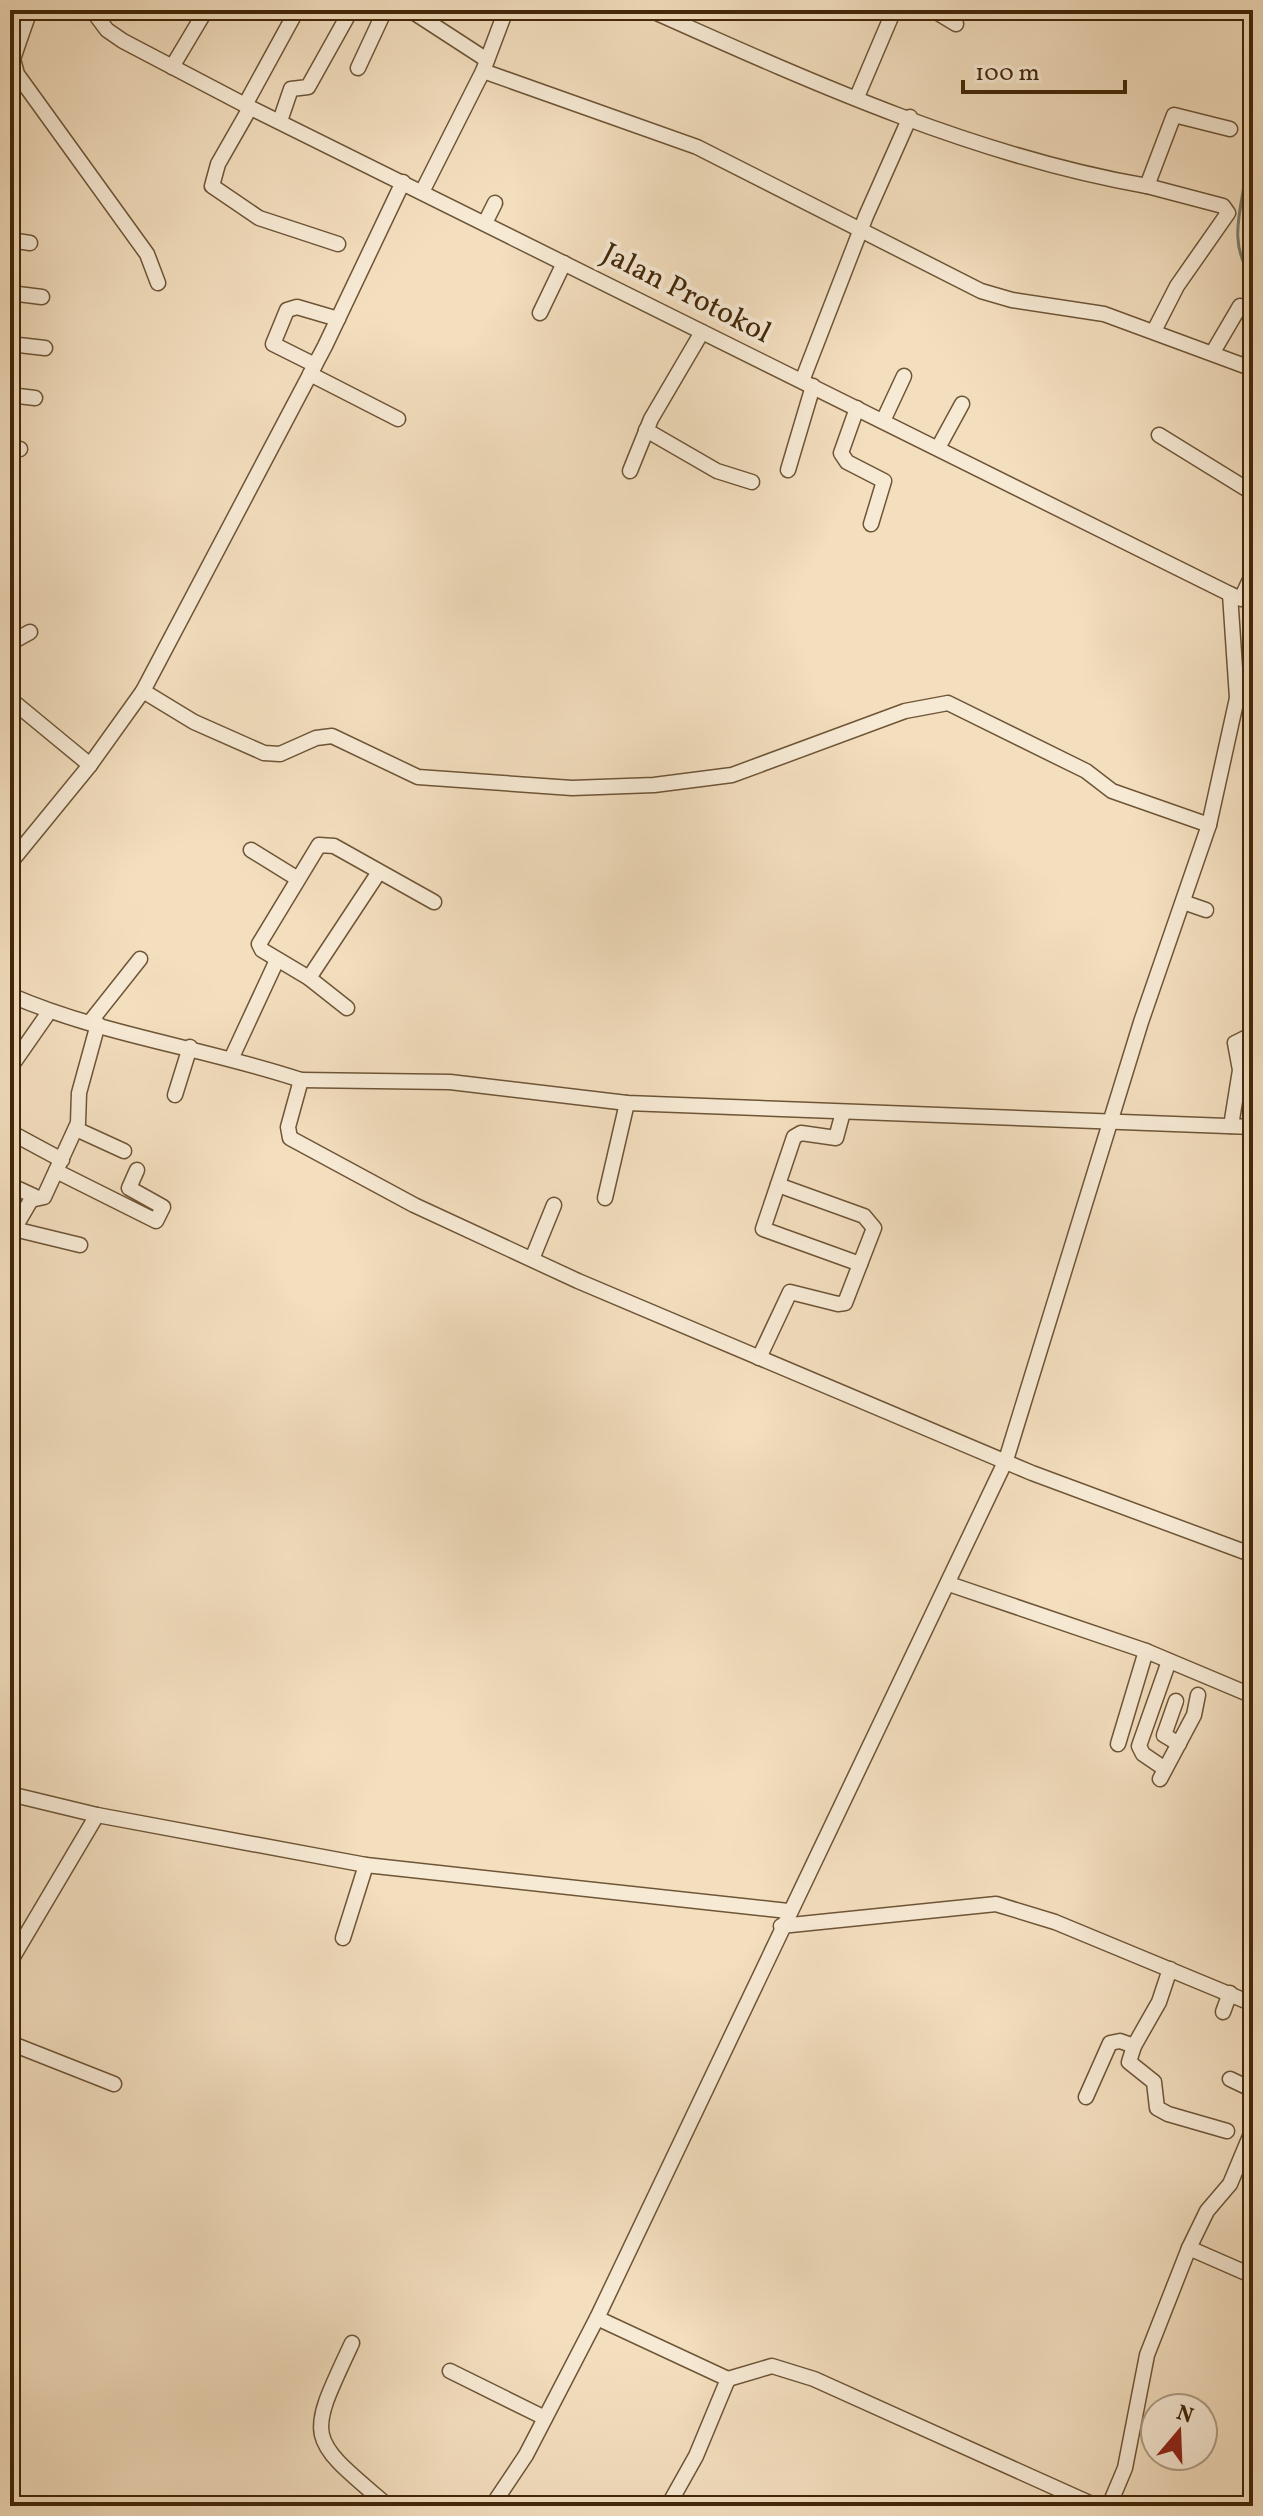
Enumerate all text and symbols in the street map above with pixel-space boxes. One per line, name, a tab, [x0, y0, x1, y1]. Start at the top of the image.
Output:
scale bar	[963, 44, 1125, 94]
text: 100 m	[975, 57, 1040, 91]
street label: Jalan Protokol	[594, 233, 778, 355]
north arrow	[1139, 2392, 1219, 2472]
text: N	[1172, 2398, 1197, 2433]

